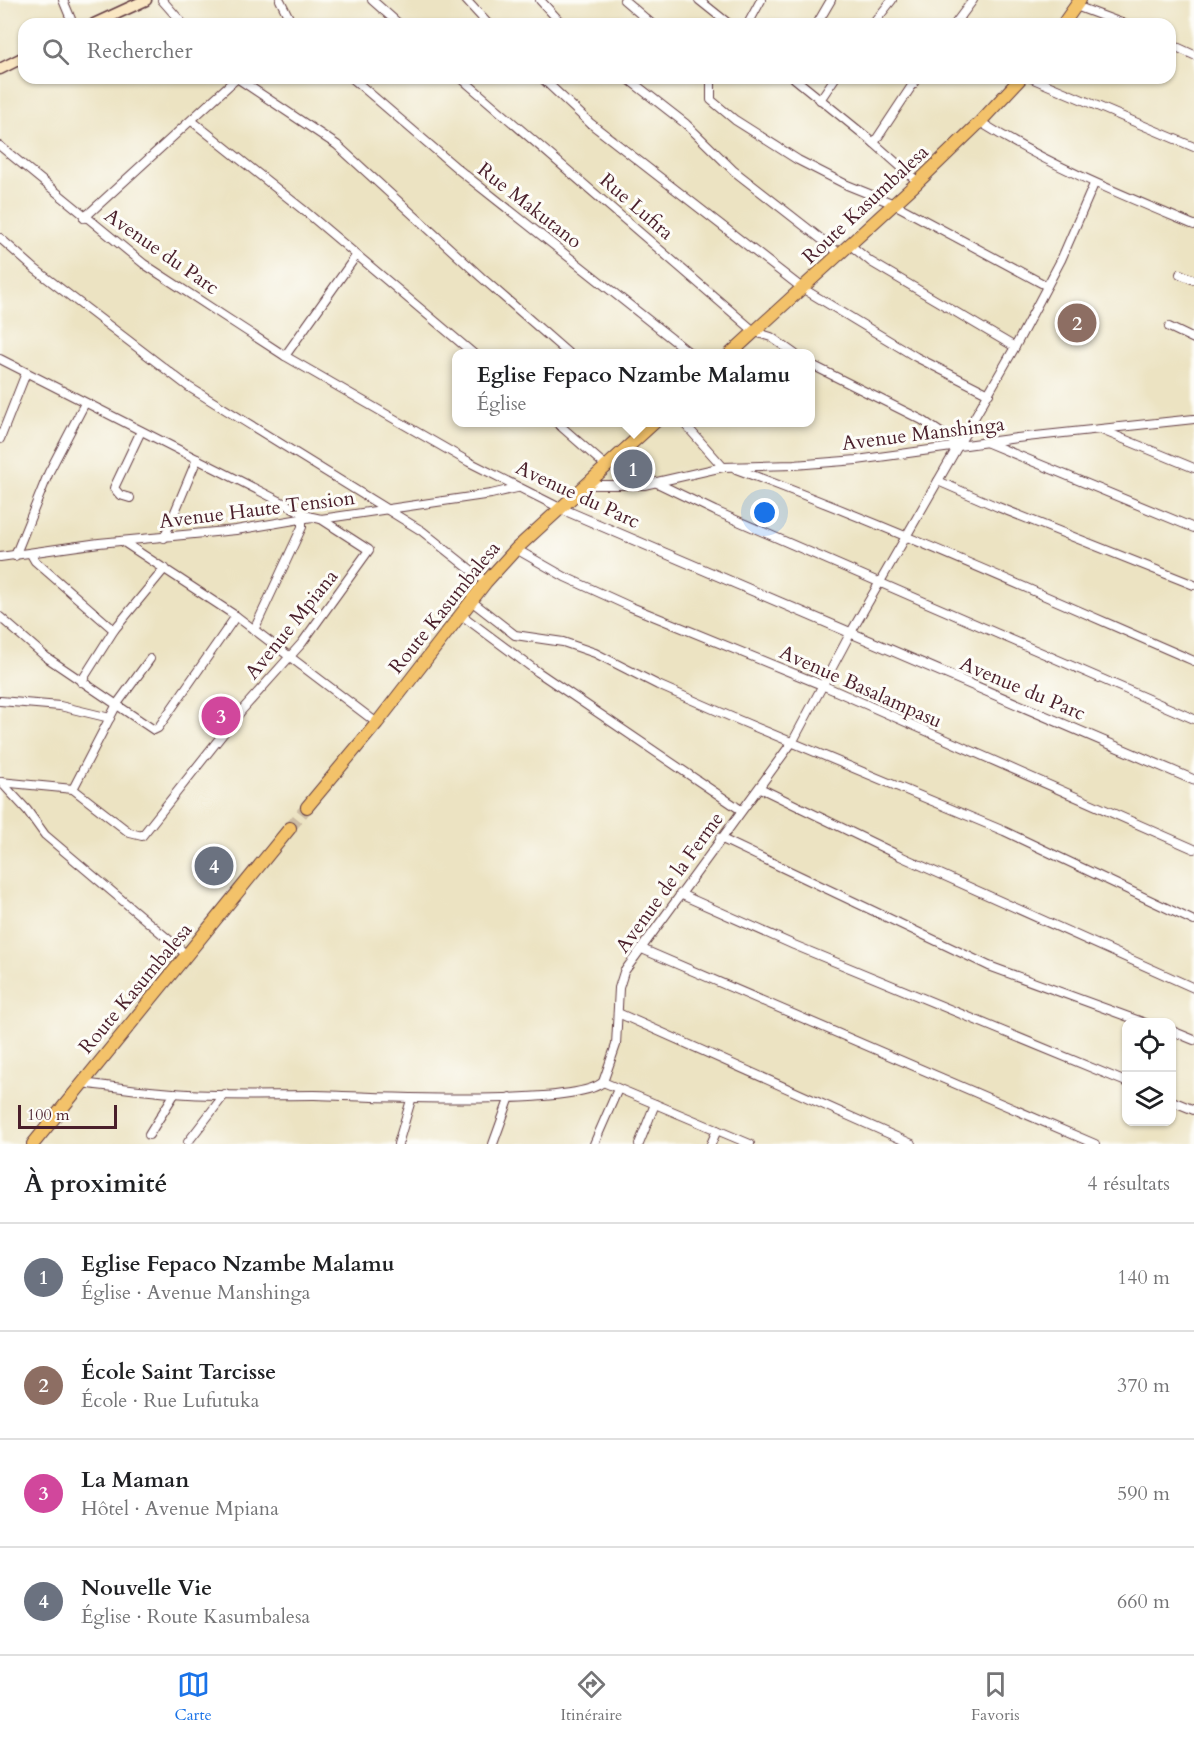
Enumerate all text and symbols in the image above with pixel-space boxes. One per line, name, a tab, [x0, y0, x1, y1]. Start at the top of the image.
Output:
search box	[18, 18, 1176, 84]
icon: search	[39, 35, 72, 68]
text: Rechercher	[87, 36, 192, 66]
street label: Route Kasumbalesa	[796, 139, 935, 270]
street label: Rue Makutano	[472, 156, 588, 255]
street label: Rue Lufira	[594, 167, 680, 246]
street label: Avenue du Parc	[99, 202, 224, 301]
pin: 2	[1058, 300, 1096, 346]
popup	[452, 349, 815, 427]
text: Eglise Fepaco Nzambe Malamu	[477, 360, 790, 390]
text: Église	[477, 390, 527, 417]
street label: Avenue Manshinga	[840, 410, 1006, 457]
pin: 1	[614, 446, 652, 492]
street label: Avenue du Parc	[511, 454, 644, 535]
street label: Avenue Haute Tension	[158, 484, 357, 535]
your location	[750, 498, 779, 527]
street label: Route Kasumbalesa	[382, 535, 507, 679]
street label: Avenue Mpiana	[239, 563, 344, 685]
street label: Avenue Basalampasu	[775, 638, 946, 734]
street label: Avenue du Parc	[956, 650, 1090, 727]
pin: 3	[202, 694, 240, 738]
street label: Avenue de la Ferme	[609, 806, 730, 958]
pin: 4	[194, 844, 234, 888]
street label: Route Kasumbalesa	[73, 917, 198, 1060]
map controls	[1122, 1018, 1176, 1126]
button: locate	[1122, 1018, 1176, 1072]
button: layers	[1122, 1072, 1176, 1126]
scale bar	[18, 1102, 117, 1130]
text: 100 m	[27, 1104, 69, 1126]
text: À proximité	[24, 1166, 167, 1201]
text: 4 résultats	[1087, 1170, 1170, 1197]
text: Eglise Fepaco Nzambe Malamu	[81, 1249, 395, 1279]
text: 1	[38, 1264, 49, 1291]
text: 140 m	[1117, 1264, 1170, 1291]
text: Église · Avenue Manshinga	[81, 1279, 310, 1306]
text: École Saint Tarcisse	[81, 1357, 276, 1387]
text: 2	[38, 1372, 49, 1399]
text: 370 m	[1117, 1372, 1170, 1399]
text: École · Rue Lufutuka	[81, 1387, 259, 1414]
text: La Maman	[81, 1465, 189, 1495]
text: 3	[38, 1480, 49, 1507]
text: 590 m	[1117, 1480, 1170, 1507]
text: Hôtel · Avenue Mpiana	[81, 1495, 279, 1522]
text: Nouvelle Vie	[81, 1573, 212, 1603]
text: 4	[38, 1588, 49, 1615]
text: 660 m	[1117, 1588, 1170, 1615]
text: Église · Route Kasumbalesa	[81, 1603, 310, 1630]
tab: Carte	[174, 1668, 212, 1726]
tab: Itinéraire	[561, 1668, 622, 1726]
tab: Favoris	[971, 1668, 1020, 1726]

